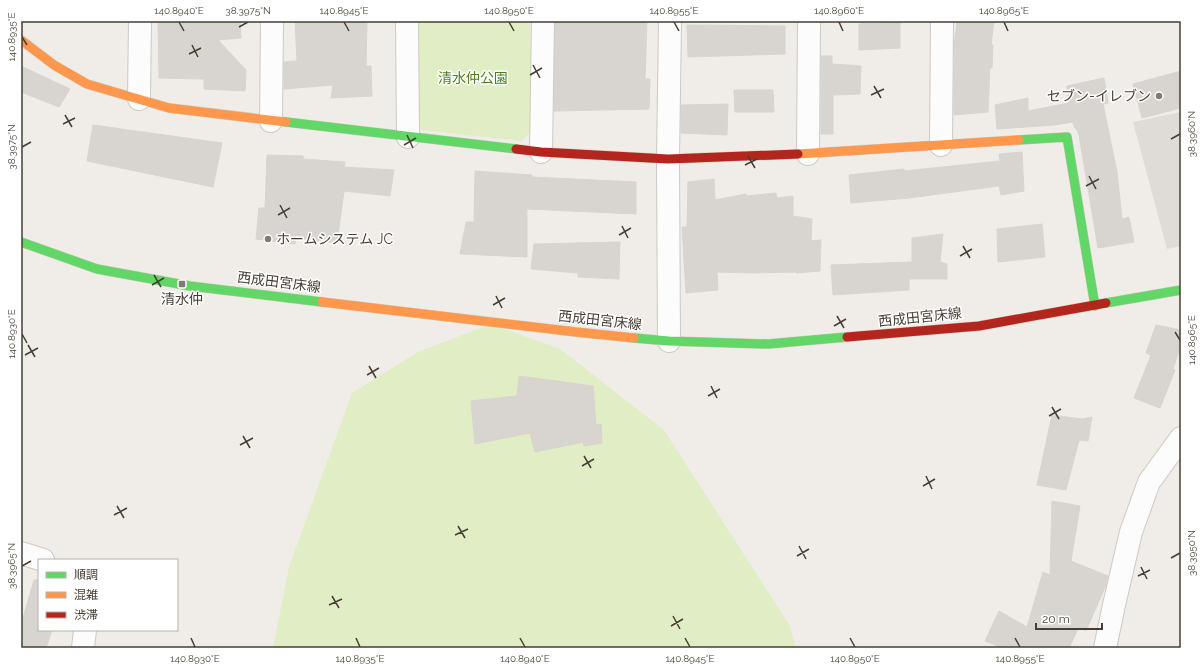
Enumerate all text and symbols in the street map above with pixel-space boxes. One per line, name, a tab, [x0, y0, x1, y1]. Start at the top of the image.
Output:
text: 140.8940°E	[154, 5, 204, 16]
text: 38.3975°N	[225, 5, 271, 16]
text: 140.8945°E	[319, 5, 369, 16]
text: 140.8950°E	[484, 5, 534, 16]
text: 140.8955°E	[649, 5, 699, 16]
text: 140.8960°E	[814, 5, 864, 16]
text: 140.8965°E	[979, 5, 1029, 16]
text: 140.8935°E	[6, 12, 17, 62]
park label: 清水仲公園	[438, 70, 508, 86]
place label: セブン-イレブン	[1047, 88, 1151, 104]
marker: セブン-イレブン	[1154, 91, 1164, 101]
text: 38.3960°N	[1186, 111, 1197, 157]
text: 38.3975°N	[6, 124, 17, 170]
place label: ホームシステム JC	[276, 231, 393, 247]
marker: ホームシステム JC	[263, 234, 273, 244]
street label: 西成田宮床線	[236, 269, 322, 295]
marker: 清水仲	[177, 279, 187, 289]
place label: 清水仲	[161, 291, 203, 307]
street label: 西成田宮床線	[877, 305, 963, 329]
street label: 西成田宮床線	[557, 308, 643, 332]
text: 140.8930°E	[6, 309, 17, 359]
text: 140.8965°E	[1186, 315, 1197, 365]
text: 38.3950°N	[1186, 530, 1197, 576]
text: 38.3965°N	[6, 543, 17, 589]
legend	[38, 559, 178, 631]
text: 順調	[74, 568, 98, 582]
text: 混雑	[74, 588, 98, 602]
scale bar	[1036, 605, 1102, 631]
text: 渋滞	[74, 608, 98, 622]
text: 20 m	[1042, 612, 1070, 626]
text: 140.8930°E	[170, 653, 220, 664]
text: 140.8935°E	[335, 653, 385, 664]
text: 140.8940°E	[500, 653, 550, 664]
text: 140.8945°E	[665, 653, 715, 664]
text: 140.8950°E	[830, 653, 880, 664]
text: 140.8955°E	[995, 653, 1045, 664]

